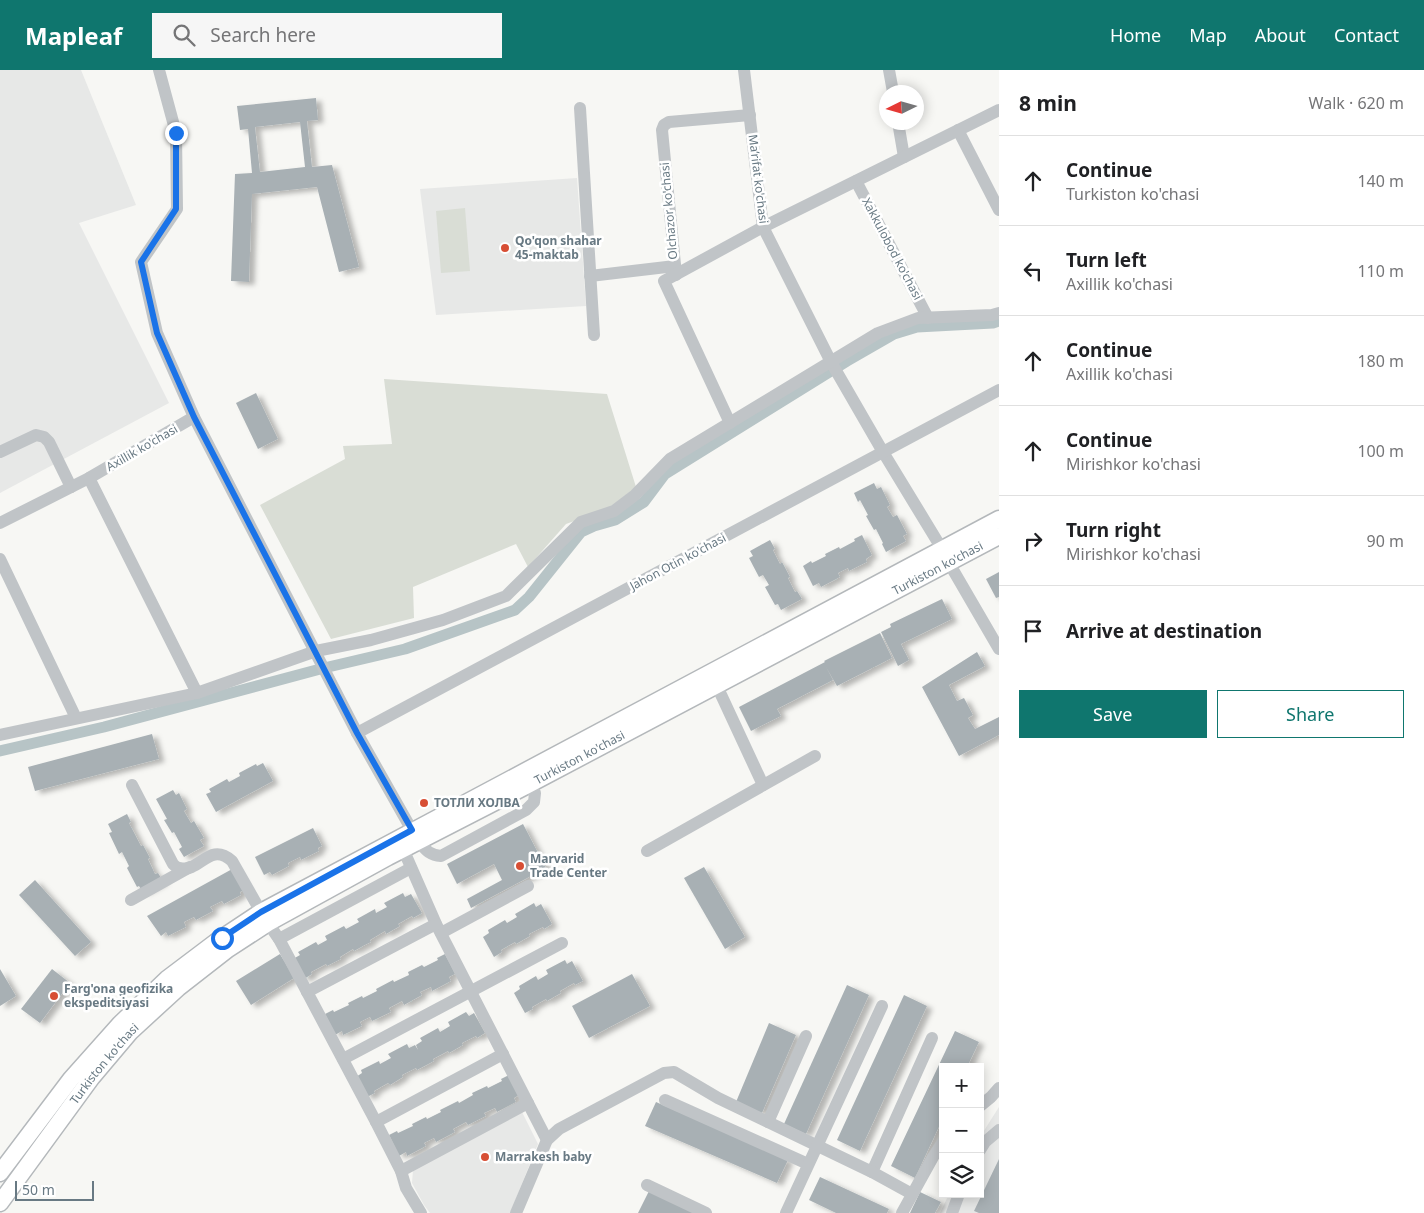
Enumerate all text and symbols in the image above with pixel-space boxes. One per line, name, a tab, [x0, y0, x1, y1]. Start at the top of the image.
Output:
search box	[152, 13, 502, 58]
text: Mapleaf	[25, 19, 122, 52]
icon: search	[170, 21, 198, 49]
text: Search here	[210, 22, 316, 48]
text: Home	[1110, 23, 1161, 47]
text: Map	[1189, 23, 1227, 47]
text: About	[1255, 23, 1306, 47]
text: Contact	[1334, 23, 1399, 47]
north arrow	[879, 85, 924, 130]
text: 8 min	[1019, 89, 1077, 117]
text: Walk · 620 m	[1309, 92, 1404, 114]
route end	[165, 122, 188, 145]
street label: Ma’rifat ko'chasi	[745, 133, 772, 225]
text: Continue	[1066, 157, 1152, 183]
street label: Olchazor ko'chasi	[656, 162, 681, 260]
icon: ahead	[1019, 167, 1047, 195]
text: 140 m	[1357, 170, 1404, 192]
text: Turkiston ko'chasi	[1066, 183, 1199, 205]
street label: Xakkulobod ko'chasi	[858, 195, 927, 303]
place label: Qo'qon shahar 45-maktab	[515, 232, 602, 263]
marker: Qo'qon shahar 45-maktab	[499, 242, 511, 254]
text: Turn left	[1066, 247, 1147, 273]
icon: left	[1019, 257, 1047, 285]
text: 110 m	[1357, 260, 1404, 282]
text: Axillik ko'chasi	[1066, 273, 1173, 295]
text: Continue	[1066, 337, 1152, 363]
icon: ahead	[1019, 347, 1047, 375]
text: 180 m	[1357, 350, 1404, 372]
text: Axillik ko'chasi	[1066, 363, 1173, 385]
street label: Axillik ko'chasi	[103, 420, 181, 475]
text: Continue	[1066, 427, 1152, 453]
icon: ahead	[1019, 437, 1047, 465]
text: 100 m	[1357, 440, 1404, 462]
text: Mirishkor ko'chasi	[1066, 453, 1201, 475]
text: Turn right	[1066, 517, 1161, 543]
icon: right	[1019, 527, 1047, 555]
street label: Jahon Otin ko'chasi	[626, 529, 729, 595]
text: 90 m	[1367, 530, 1404, 552]
street label: Turkiston ko'chasi	[889, 537, 986, 599]
text: Mirishkor ko'chasi	[1066, 543, 1201, 565]
icon: arrive	[1019, 617, 1047, 645]
text: Arrive at destination	[1066, 618, 1262, 644]
button: Save	[1019, 690, 1207, 738]
button: Share	[1217, 690, 1404, 738]
street label: Turkiston ko'chasi	[531, 726, 628, 788]
place label: ТОТЛИ ХОЛВА	[434, 794, 521, 811]
marker: ТОТЛИ ХОЛВА	[418, 797, 430, 809]
place label: Marvarid Trade Center	[530, 850, 608, 881]
marker: Marvarid Trade Center	[514, 860, 526, 872]
route start	[211, 927, 234, 950]
place label: Farg'ona geofizika ekspeditsiyasi	[64, 980, 173, 1011]
marker: Farg'ona geofizika ekspeditsiyasi	[48, 990, 60, 1002]
street label: Turkiston ko'chasi	[66, 1019, 142, 1108]
map controls	[939, 1063, 984, 1198]
button: +	[939, 1063, 984, 1108]
button: −	[939, 1108, 984, 1153]
place label: Marrakesh baby	[495, 1148, 592, 1165]
marker: Marrakesh baby	[479, 1151, 491, 1163]
button: layers	[939, 1153, 984, 1198]
scale bar	[15, 1178, 94, 1201]
text: 50 m	[22, 1180, 55, 1199]

